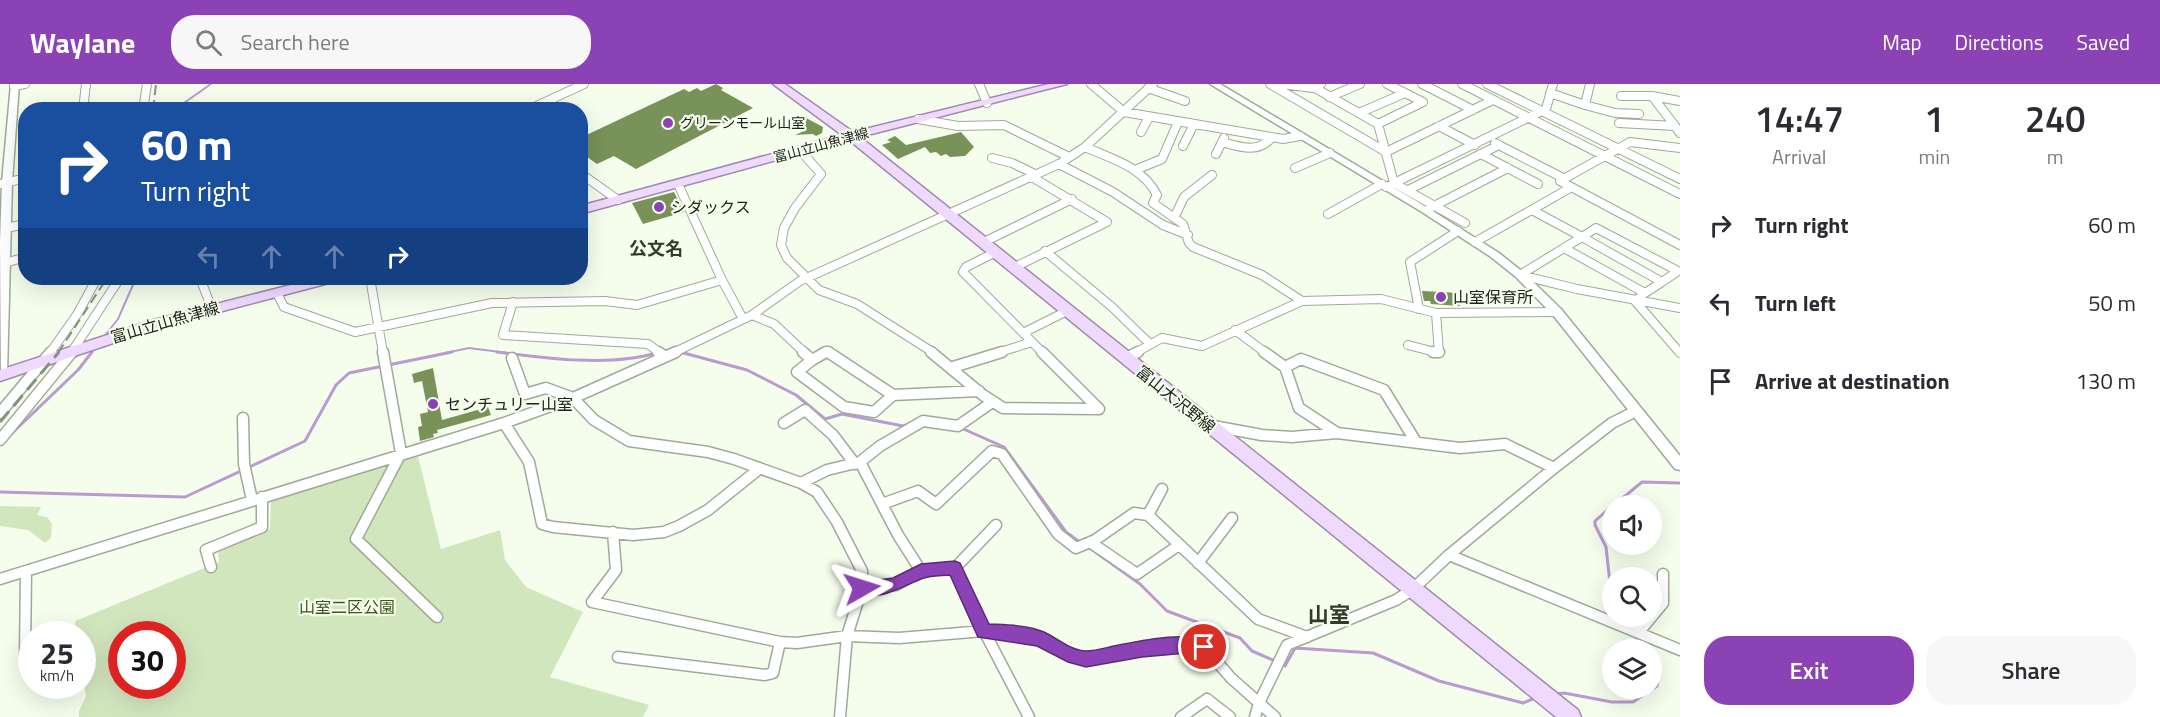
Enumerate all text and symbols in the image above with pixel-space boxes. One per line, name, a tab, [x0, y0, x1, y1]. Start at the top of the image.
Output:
search box	[171, 15, 591, 69]
text: Waylane	[30, 21, 135, 64]
text: Search here	[240, 25, 350, 59]
icon: search	[192, 26, 225, 59]
text: Map	[1882, 26, 1922, 58]
text: Directions	[1955, 26, 2044, 58]
text: Saved	[2077, 26, 2130, 58]
text: 14:47	[1755, 91, 1844, 146]
text: 1	[1924, 91, 1944, 146]
text: 240	[2025, 91, 2085, 146]
text: 60 m	[141, 112, 233, 176]
place label: グリーンモール山室	[680, 112, 805, 133]
marker: グリーンモール山室	[661, 116, 675, 130]
street label: 富山立山魚津線	[771, 122, 871, 167]
icon: right	[42, 126, 120, 204]
text: Arrival	[1772, 141, 1826, 172]
text: min	[1918, 141, 1950, 172]
text: m	[2047, 141, 2063, 172]
text: Turn right	[141, 170, 250, 211]
place label: シダックス	[671, 195, 751, 219]
marker: シダックス	[652, 200, 666, 214]
text: Turn right	[1755, 208, 1849, 242]
text: 60 m	[2088, 208, 2136, 242]
icon: right	[1704, 209, 1737, 242]
district label: 公文名	[629, 235, 683, 262]
icon: left	[192, 240, 225, 273]
icon: ahead	[255, 240, 288, 273]
icon: ahead	[318, 240, 351, 273]
icon: right	[381, 240, 414, 273]
place label: 山室保育所	[1453, 285, 1533, 309]
text: Turn left	[1755, 286, 1836, 320]
text: 50 m	[2088, 286, 2136, 320]
icon: left	[1704, 287, 1737, 320]
marker: 山室保育所	[1434, 290, 1448, 304]
street label: 富山立山魚津線	[108, 295, 222, 349]
street label: 富山大沢野線	[1131, 359, 1221, 439]
text: Arrive at destination	[1755, 364, 1950, 398]
text: 130 m	[2076, 364, 2136, 398]
icon: arrive	[1704, 365, 1737, 398]
place label: センチュリー山室	[445, 392, 573, 416]
marker: センチュリー山室	[426, 397, 440, 411]
map controls	[1602, 495, 1662, 699]
button: sound	[1602, 495, 1662, 555]
position arrow	[830, 556, 894, 620]
button: search	[1602, 567, 1662, 627]
park label: 山室二区公園	[299, 595, 395, 619]
district label: 山室	[1308, 598, 1350, 630]
speed limit sign: 30	[108, 621, 186, 699]
pin	[1178, 621, 1229, 672]
text: 25	[40, 630, 74, 676]
icon: arrive	[1187, 630, 1220, 663]
button: Exit	[1704, 636, 1914, 705]
button: Share	[1926, 636, 2136, 705]
button: layers	[1602, 639, 1662, 699]
text: km/h	[40, 664, 74, 687]

